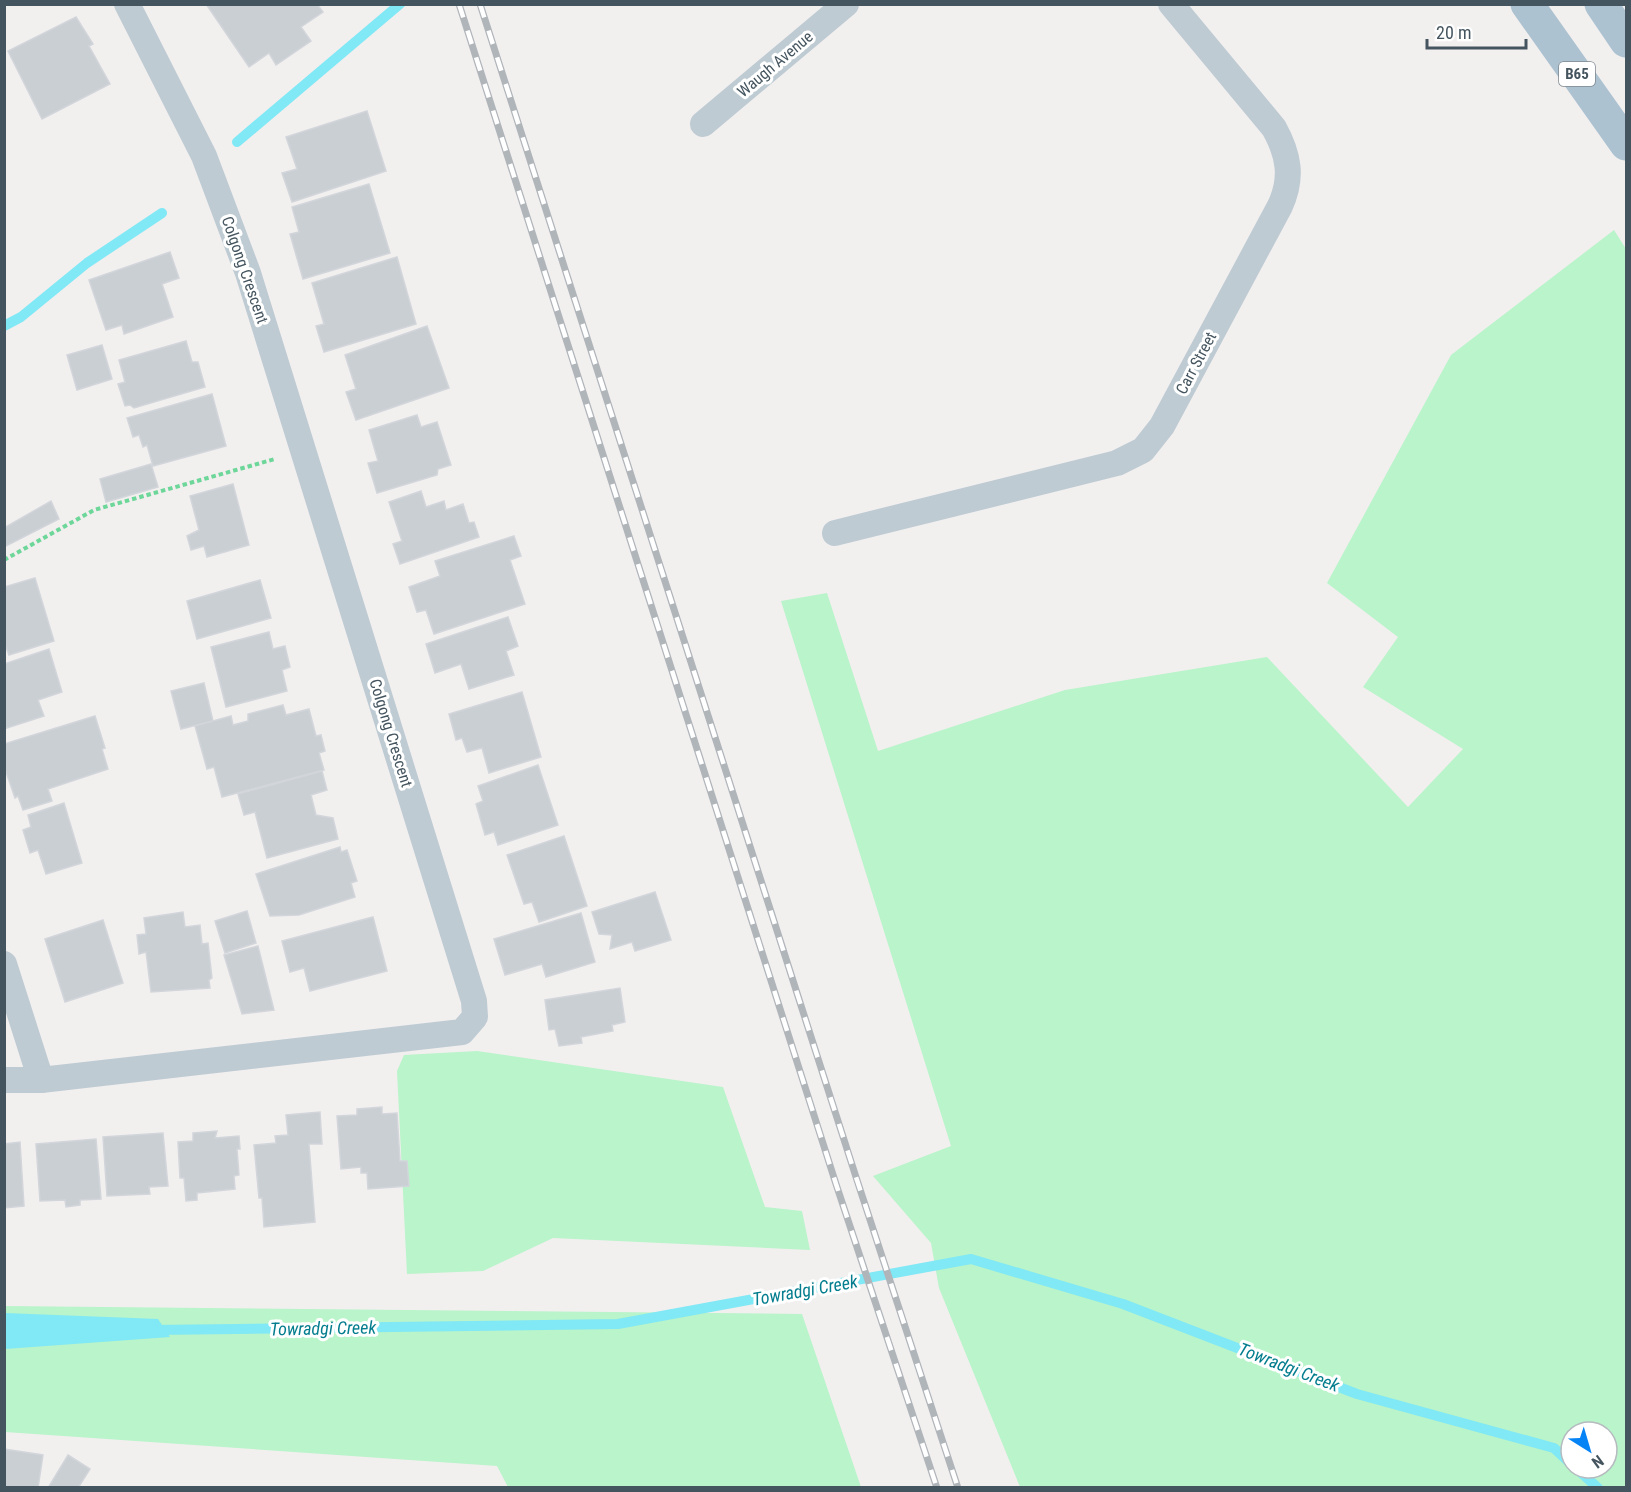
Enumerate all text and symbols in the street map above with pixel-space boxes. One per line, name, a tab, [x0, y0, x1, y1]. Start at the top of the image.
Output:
scale bar	[1427, 12, 1526, 50]
text: 20 m	[1436, 22, 1471, 43]
street label: Waugh Avenue	[733, 27, 817, 101]
road number: B65	[1559, 62, 1595, 86]
street label: Colgong Crescent	[218, 214, 272, 326]
street label: Carr Street	[1172, 328, 1220, 397]
street label: Colgong Crescent	[366, 677, 417, 790]
water label: Towradgi Creek	[751, 1270, 860, 1310]
water label: Towradgi Creek	[270, 1317, 377, 1339]
water label: Towradgi Creek	[1236, 1338, 1343, 1396]
north arrow	[1559, 1420, 1619, 1480]
text: N	[1588, 1451, 1607, 1472]

